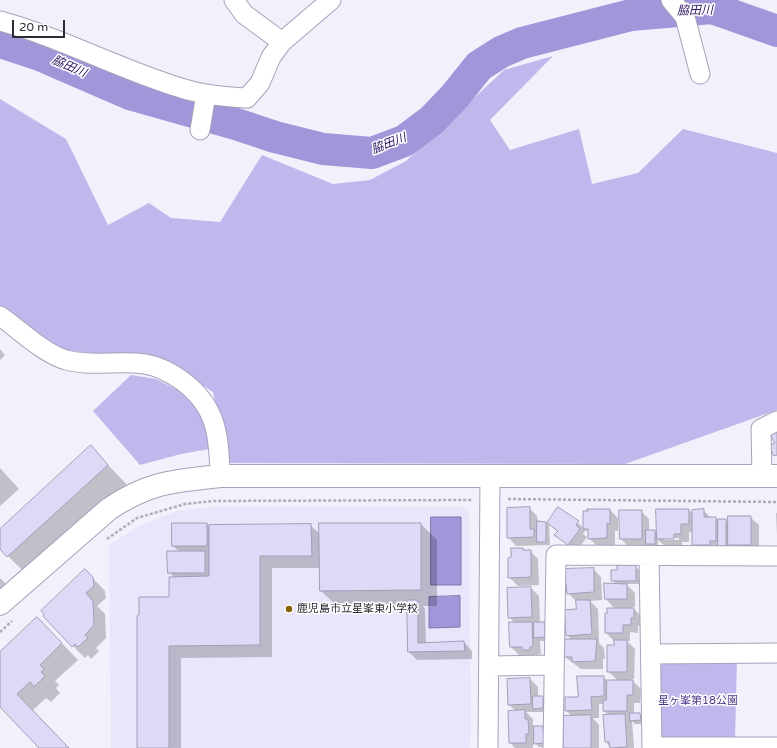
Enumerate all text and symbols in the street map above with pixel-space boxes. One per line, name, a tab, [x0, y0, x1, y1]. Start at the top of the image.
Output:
water label: 脇田川	[677, 3, 713, 19]
scale bar	[14, 12, 67, 38]
text: 20 m	[19, 20, 48, 34]
water label: 脇田川	[50, 53, 88, 81]
water label: 脇田川	[370, 131, 408, 157]
place label: 鹿児島市立星峯東小学校	[297, 602, 418, 616]
marker: 鹿児島市立星峯東小学校	[284, 604, 294, 614]
park label: 星ヶ峯第18公園	[658, 694, 738, 708]

